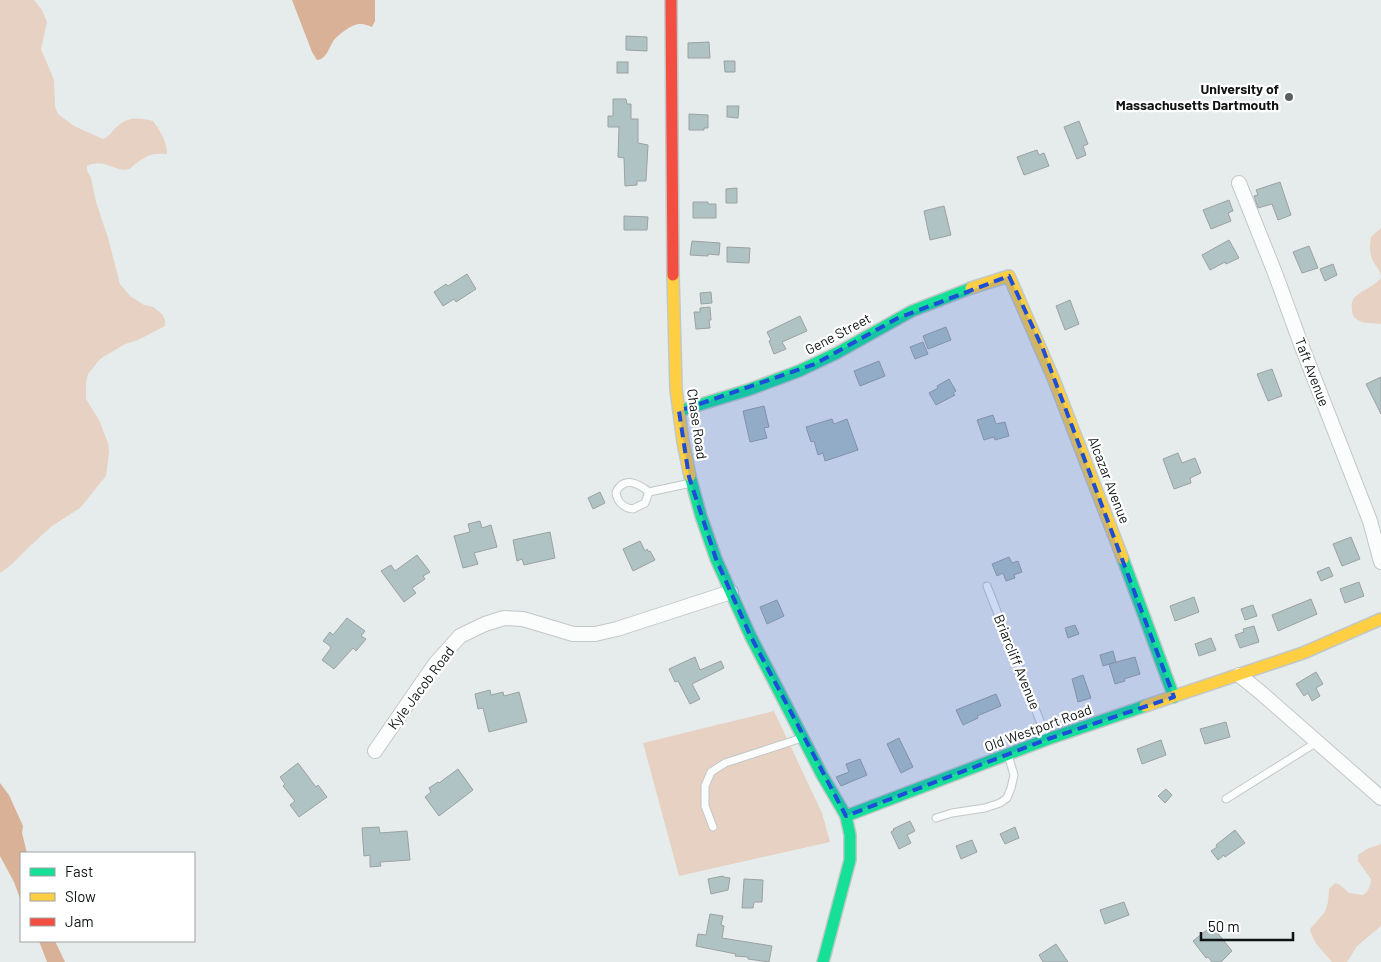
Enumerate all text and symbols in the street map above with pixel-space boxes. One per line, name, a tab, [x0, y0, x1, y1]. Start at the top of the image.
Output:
place label: University of Massachusetts Dartmouth	[1116, 80, 1279, 113]
marker: University of Massachusetts Dartmouth	[1283, 91, 1295, 103]
street label: Gene Street	[802, 309, 874, 358]
street label: Taft Avenue	[1292, 335, 1333, 409]
street label: Chase Road	[684, 388, 711, 460]
street label: Alcazar Avenue	[1085, 434, 1134, 526]
street label: Briarcliff Avenue	[991, 612, 1044, 712]
street label: Kyle Jacob Road	[384, 643, 457, 733]
street label: Old Westport Road	[982, 700, 1094, 755]
legend	[20, 852, 195, 942]
text: Fast	[65, 862, 93, 880]
text: Slow	[65, 887, 96, 905]
scale bar	[1201, 910, 1294, 942]
text: Jam	[65, 912, 94, 930]
text: 50 m	[1208, 917, 1240, 935]

